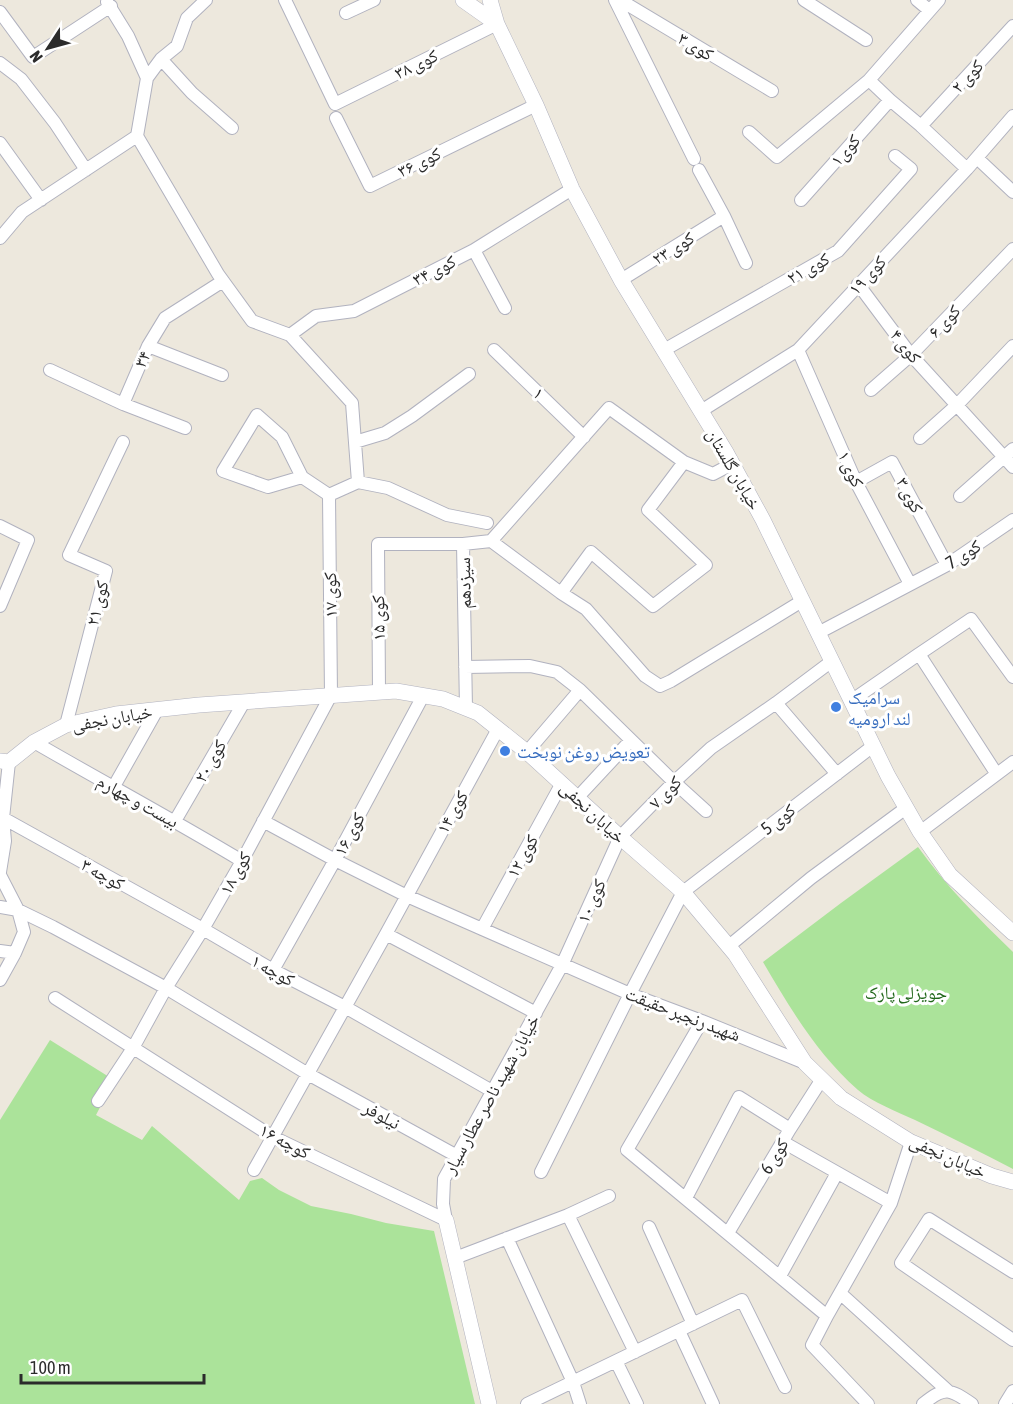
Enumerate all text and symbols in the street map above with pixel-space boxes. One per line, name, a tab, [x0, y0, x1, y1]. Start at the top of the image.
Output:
north arrow	[18, 18, 78, 78]
street label: کوی ۳	[674, 27, 718, 66]
street label: کوی ۳۸	[391, 44, 442, 84]
text: N	[26, 48, 46, 66]
street label: کوی ۲	[947, 55, 989, 98]
street label: کوی۱	[826, 129, 866, 171]
street label: کوی ۳۶	[394, 142, 445, 182]
street label: کوی ۲۳	[648, 227, 699, 270]
street label: کوی ۲۱	[783, 247, 834, 289]
street label: کوی ۳۴	[409, 250, 460, 291]
street label: کوی ۱۹	[844, 251, 891, 300]
street label: کوی ۶	[923, 300, 966, 343]
street label: کوی ۴	[885, 325, 926, 368]
street label: ۳۴	[129, 347, 155, 371]
street label: ۱	[529, 383, 549, 403]
street label: خیابان گلستان	[701, 425, 766, 514]
street label: کوی ۱	[833, 448, 869, 491]
street label: کوی ۳	[891, 473, 928, 517]
street label: کوی 7	[941, 535, 986, 574]
street label: سیزدهم	[453, 557, 477, 609]
street label: کوی ۱۷	[319, 571, 342, 618]
street label: کوی ۲۱	[81, 578, 114, 628]
street label: کوی ۱۵	[367, 594, 390, 641]
place label: سرامیک لند ارومیه	[848, 687, 911, 729]
marker: سرامیک لند ارومیه	[829, 700, 843, 714]
street label: خیابان نجفی	[70, 701, 154, 736]
street label: کوی ۲۰	[189, 736, 232, 787]
place label: تعویض روغن نوبخت	[517, 741, 650, 763]
marker: تعویض روغن نوبخت	[498, 744, 512, 758]
street label: بیست و چهارم	[93, 770, 183, 834]
street label: کوی ۷	[644, 771, 687, 813]
street label: خیابان نجفی	[555, 777, 630, 848]
street label: کوی ۱۴	[432, 786, 473, 838]
street label: کوی 5	[757, 799, 800, 840]
street label: کوی ۱۶	[329, 808, 370, 860]
street label: کوی ۱۲	[502, 830, 543, 882]
street label: کوی ۱۸	[215, 847, 256, 899]
street label: کوچه ۳	[77, 854, 129, 895]
street label: کوی ۱۰	[572, 875, 611, 927]
street label: کوچه ۱	[247, 950, 299, 991]
street label: شهید رنجبر حقیقت	[622, 982, 744, 1046]
park label: جویزلی پارک	[865, 982, 947, 1004]
street label: خیابان شهید ناصر عطار سیار	[438, 1011, 544, 1179]
street label: نیلوفر	[359, 1096, 404, 1134]
street label: کوچه ۱۶	[256, 1119, 314, 1164]
street label: خیابان نجفی	[906, 1130, 989, 1183]
street label: کوی 6	[755, 1134, 794, 1178]
scale bar	[21, 1347, 204, 1385]
text: 100 m	[30, 1357, 71, 1378]

